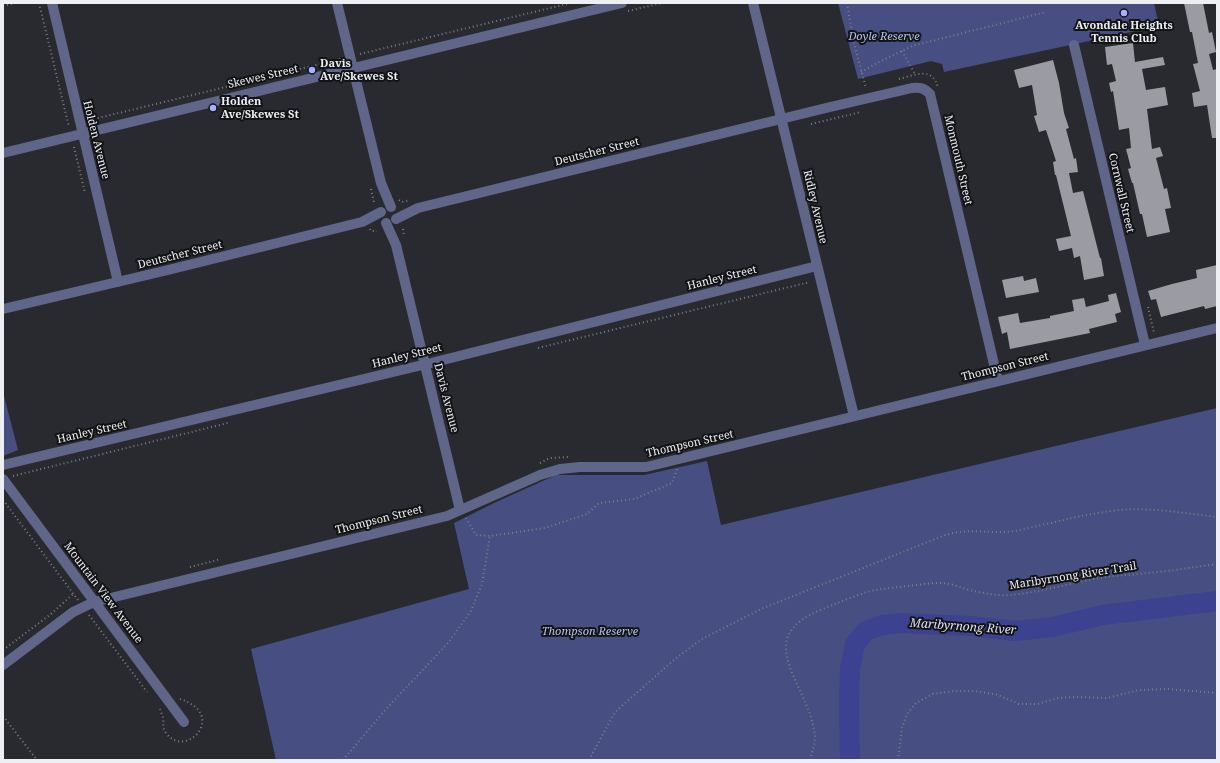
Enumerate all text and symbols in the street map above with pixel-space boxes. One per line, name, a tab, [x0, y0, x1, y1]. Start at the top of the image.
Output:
marker: Avondale Heights Tennis Club	[1119, 8, 1129, 18]
place label: Avondale Heights Tennis Club	[1075, 19, 1173, 45]
park label: Doyle Reserve	[848, 30, 920, 44]
place label: Davis Ave/Skewes St	[320, 57, 398, 83]
street label: Skewes Street	[226, 62, 300, 92]
marker: Davis Ave/Skewes St	[307, 65, 317, 75]
place label: Holden Ave/Skewes St	[221, 95, 299, 121]
street label: Holden Avenue	[80, 99, 112, 181]
marker: Holden Ave/Skewes St	[208, 103, 218, 113]
street label: Monmouth Street	[941, 114, 975, 206]
street label: Deutscher Street	[553, 135, 641, 169]
street label: Cornwall Street	[1105, 152, 1137, 234]
street label: Ridley Avenue	[800, 169, 830, 245]
street label: Deutscher Street	[136, 238, 224, 272]
street label: Hanley Street	[686, 263, 758, 293]
street label: Hanley Street	[371, 341, 443, 371]
street label: Thompson Street	[960, 350, 1050, 384]
street label: Davis Avenue	[431, 362, 461, 434]
street label: Hanley Street	[56, 418, 128, 446]
street label: Thompson Street	[645, 428, 735, 460]
street label: Thompson Street	[334, 503, 424, 537]
street label: Mountain View Avenue	[61, 540, 145, 646]
street label: Maribyrnong River Trail	[1009, 559, 1137, 593]
water label: Maribyrnong River	[909, 616, 1017, 638]
park label: Thompson Reserve	[542, 625, 638, 639]

